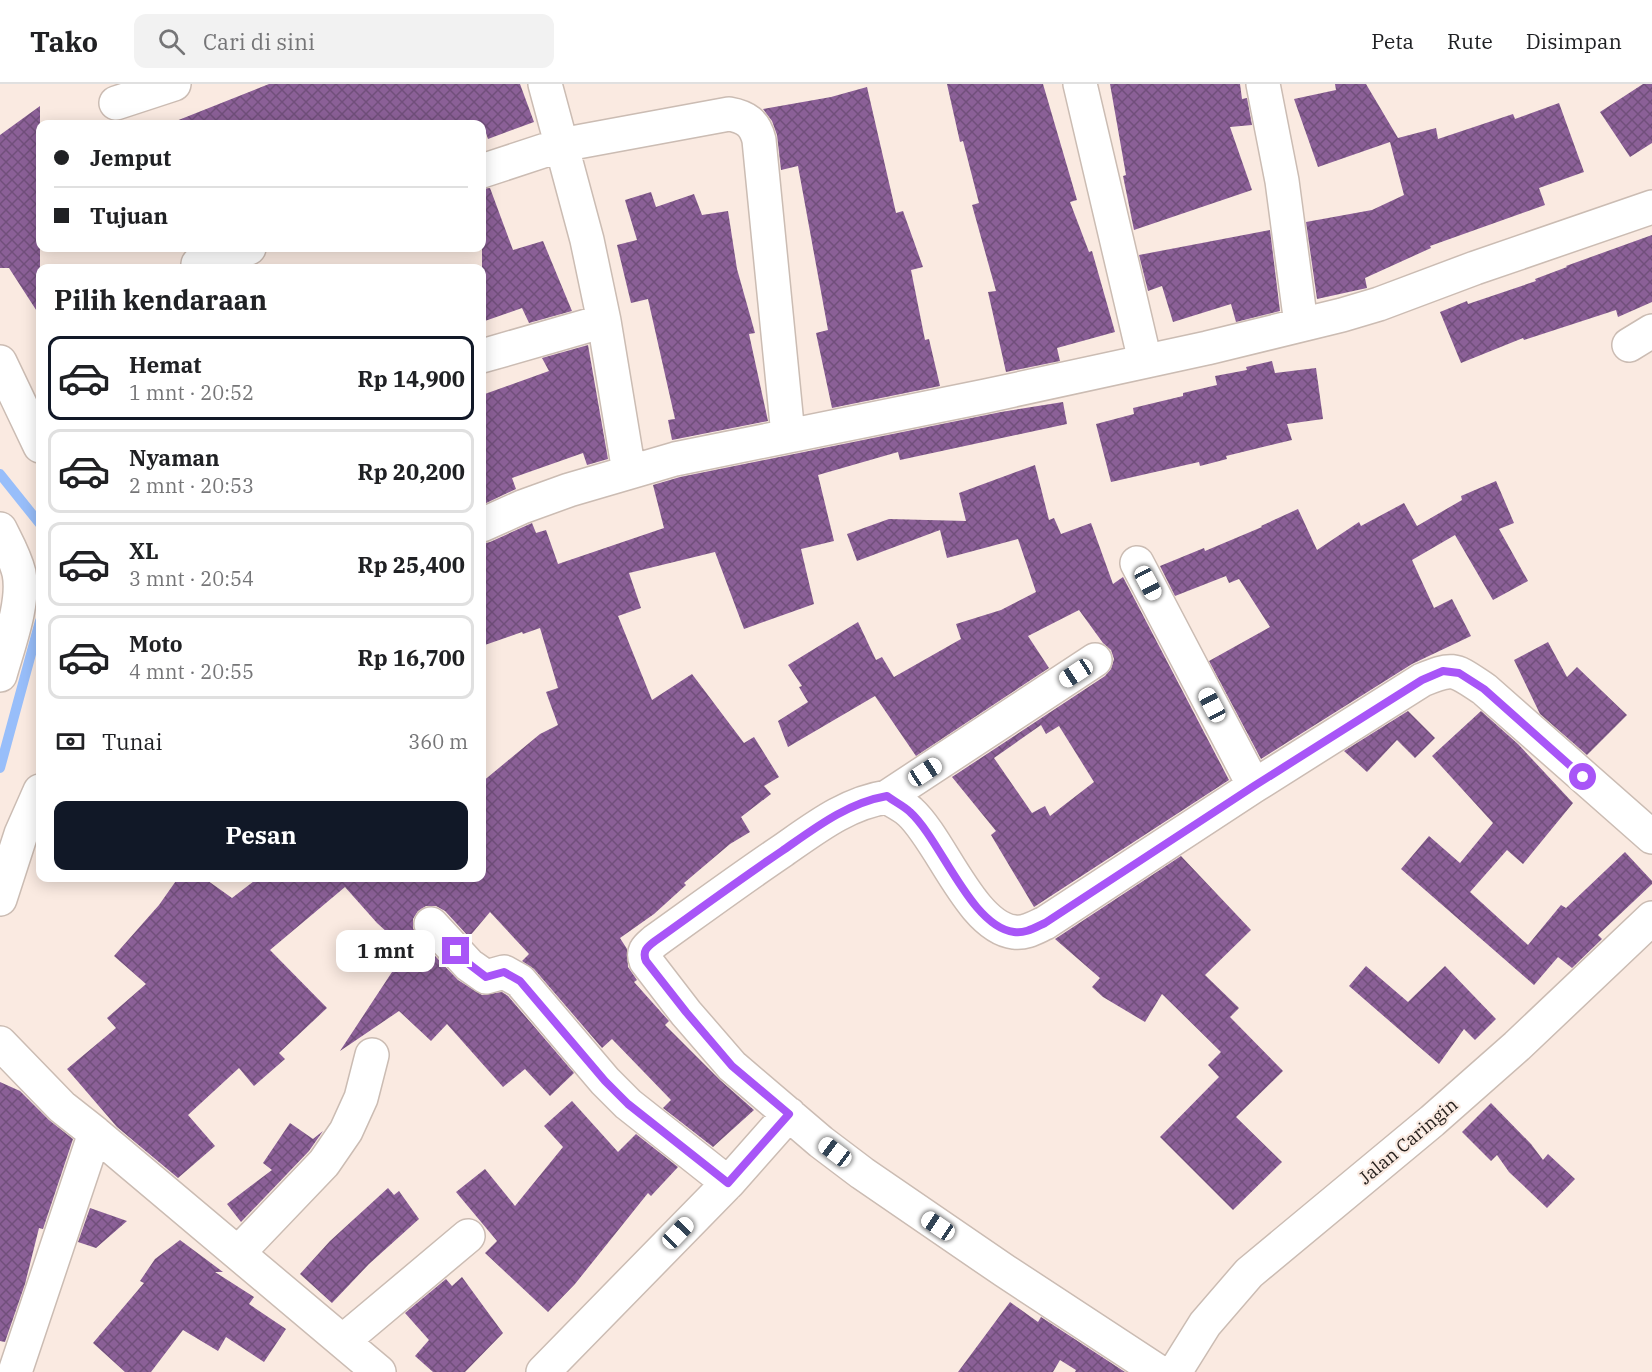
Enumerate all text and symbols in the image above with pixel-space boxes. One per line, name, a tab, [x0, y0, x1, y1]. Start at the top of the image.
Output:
search box	[134, 14, 554, 68]
text: Tako	[30, 23, 98, 60]
icon: search	[155, 25, 188, 58]
text: Cari di sini	[203, 27, 315, 56]
text: Peta	[1371, 27, 1414, 55]
text: Rute	[1447, 27, 1493, 55]
text: Disimpan	[1526, 27, 1622, 55]
text: Jemput	[90, 143, 171, 172]
text: Tujuan	[90, 201, 168, 230]
text: Pilih kendaraan	[54, 282, 267, 317]
text: Hemat	[129, 350, 201, 379]
icon: car	[57, 351, 111, 405]
text: Rp 14,900	[358, 364, 465, 393]
text: 1 mnt · 20:52	[129, 379, 254, 406]
text: Nyaman	[129, 443, 220, 472]
icon: car	[57, 444, 111, 498]
text: Rp 20,200	[358, 457, 465, 486]
text: 2 mnt · 20:53	[129, 472, 254, 499]
text: XL	[129, 536, 159, 565]
icon: car	[57, 537, 111, 591]
text: Rp 25,400	[358, 550, 465, 579]
car	[1132, 563, 1164, 603]
text: 3 mnt · 20:54	[129, 565, 254, 592]
text: Moto	[129, 629, 183, 658]
icon: car	[57, 630, 111, 684]
text: Rp 16,700	[358, 643, 465, 672]
car	[1056, 656, 1096, 690]
text: 4 mnt · 20:55	[129, 658, 254, 685]
car	[1196, 685, 1228, 725]
icon: cash	[54, 725, 87, 758]
text: Tunai	[102, 727, 163, 756]
text: 360 m	[408, 728, 468, 755]
car	[905, 755, 945, 789]
route start	[1569, 763, 1596, 790]
button: Pesan	[54, 801, 468, 870]
callout: 1 mnt	[336, 930, 435, 972]
text: 1 mnt	[357, 937, 414, 964]
route end	[442, 937, 469, 964]
street label: Jalan Caringin	[1354, 1093, 1462, 1189]
car	[815, 1134, 855, 1170]
car	[918, 1208, 958, 1244]
car	[659, 1214, 697, 1252]

